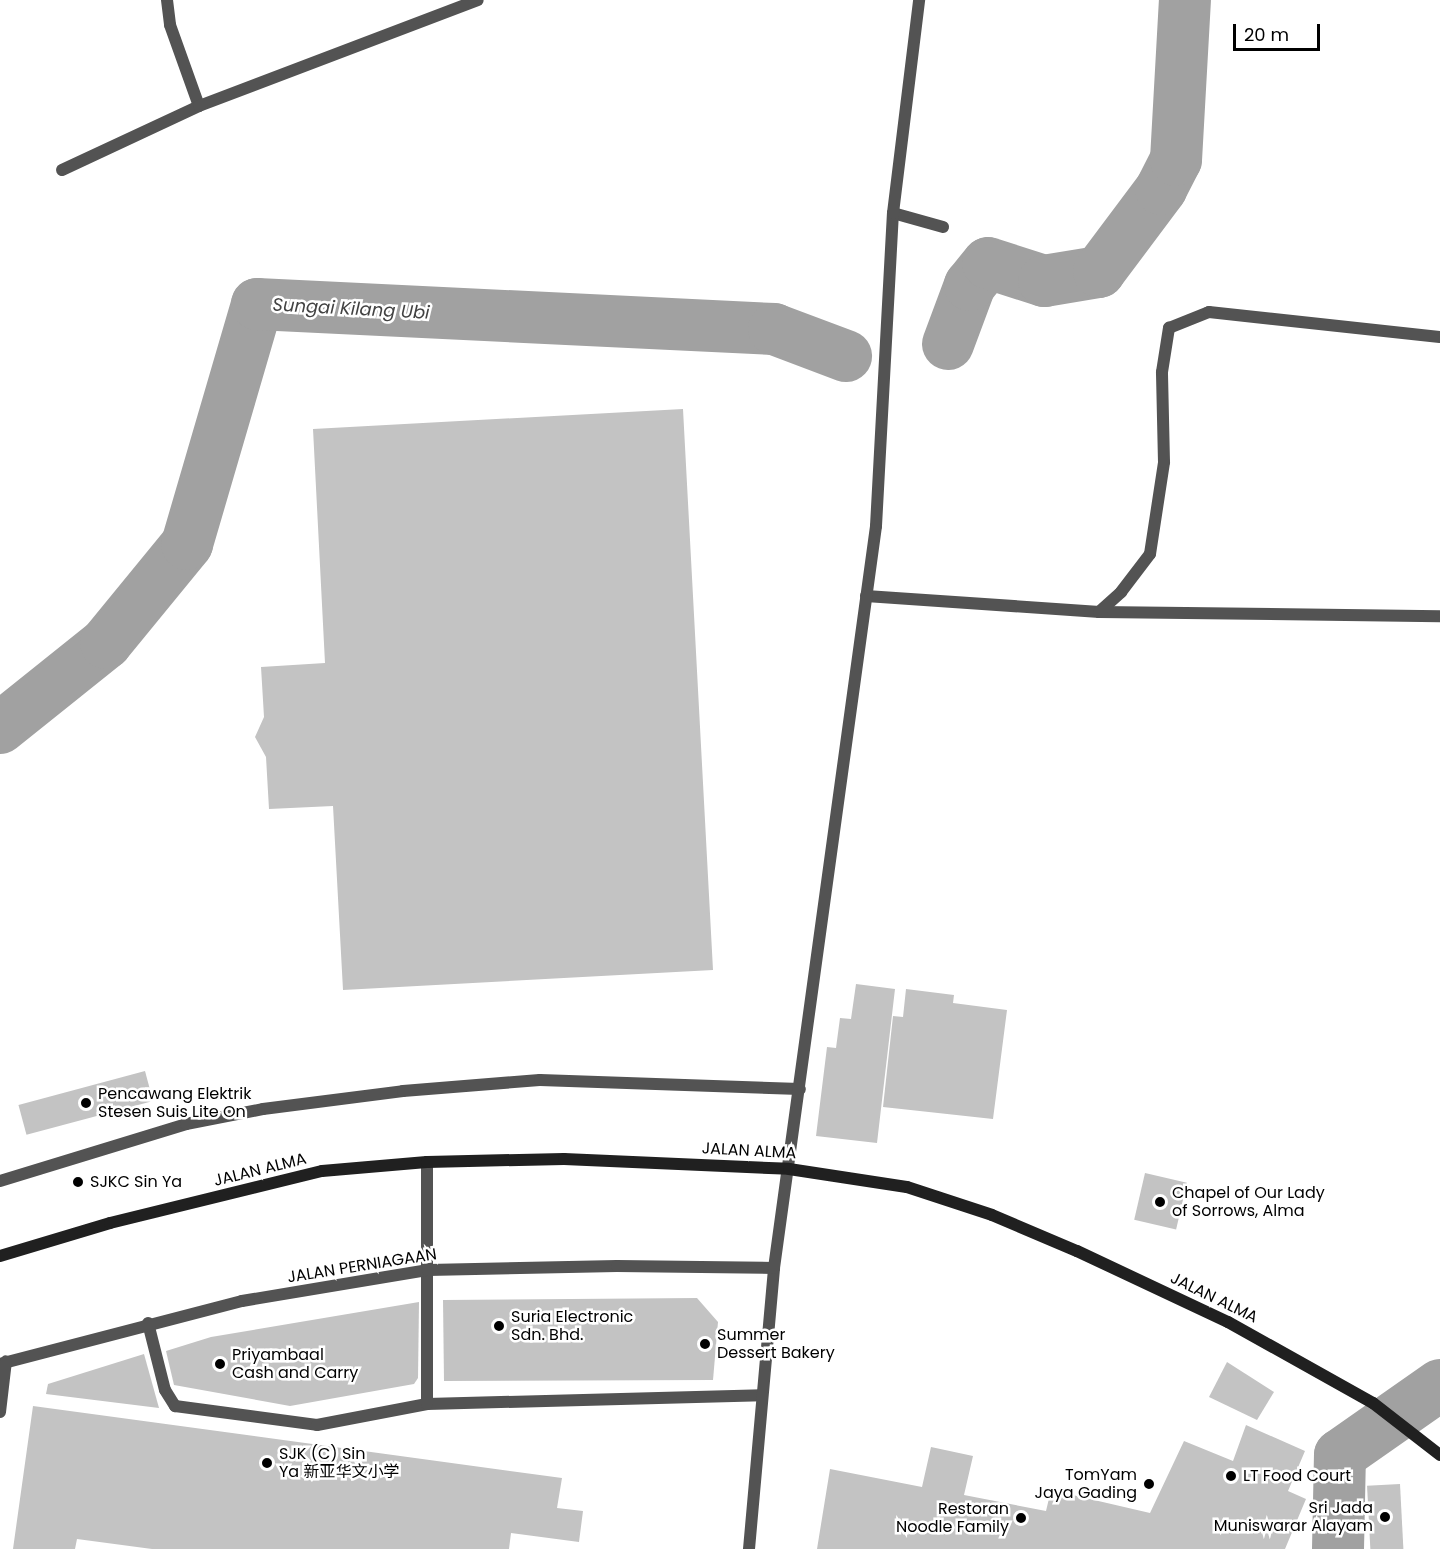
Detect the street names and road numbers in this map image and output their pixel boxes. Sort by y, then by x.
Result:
street label: JALAN ALMA [701,1139,797,1163]
street label: JALAN ALMA [212,1149,308,1191]
street label: JALAN PERNIAGAAN [286,1245,438,1287]
street label: JALAN ALMA [1167,1269,1261,1327]

